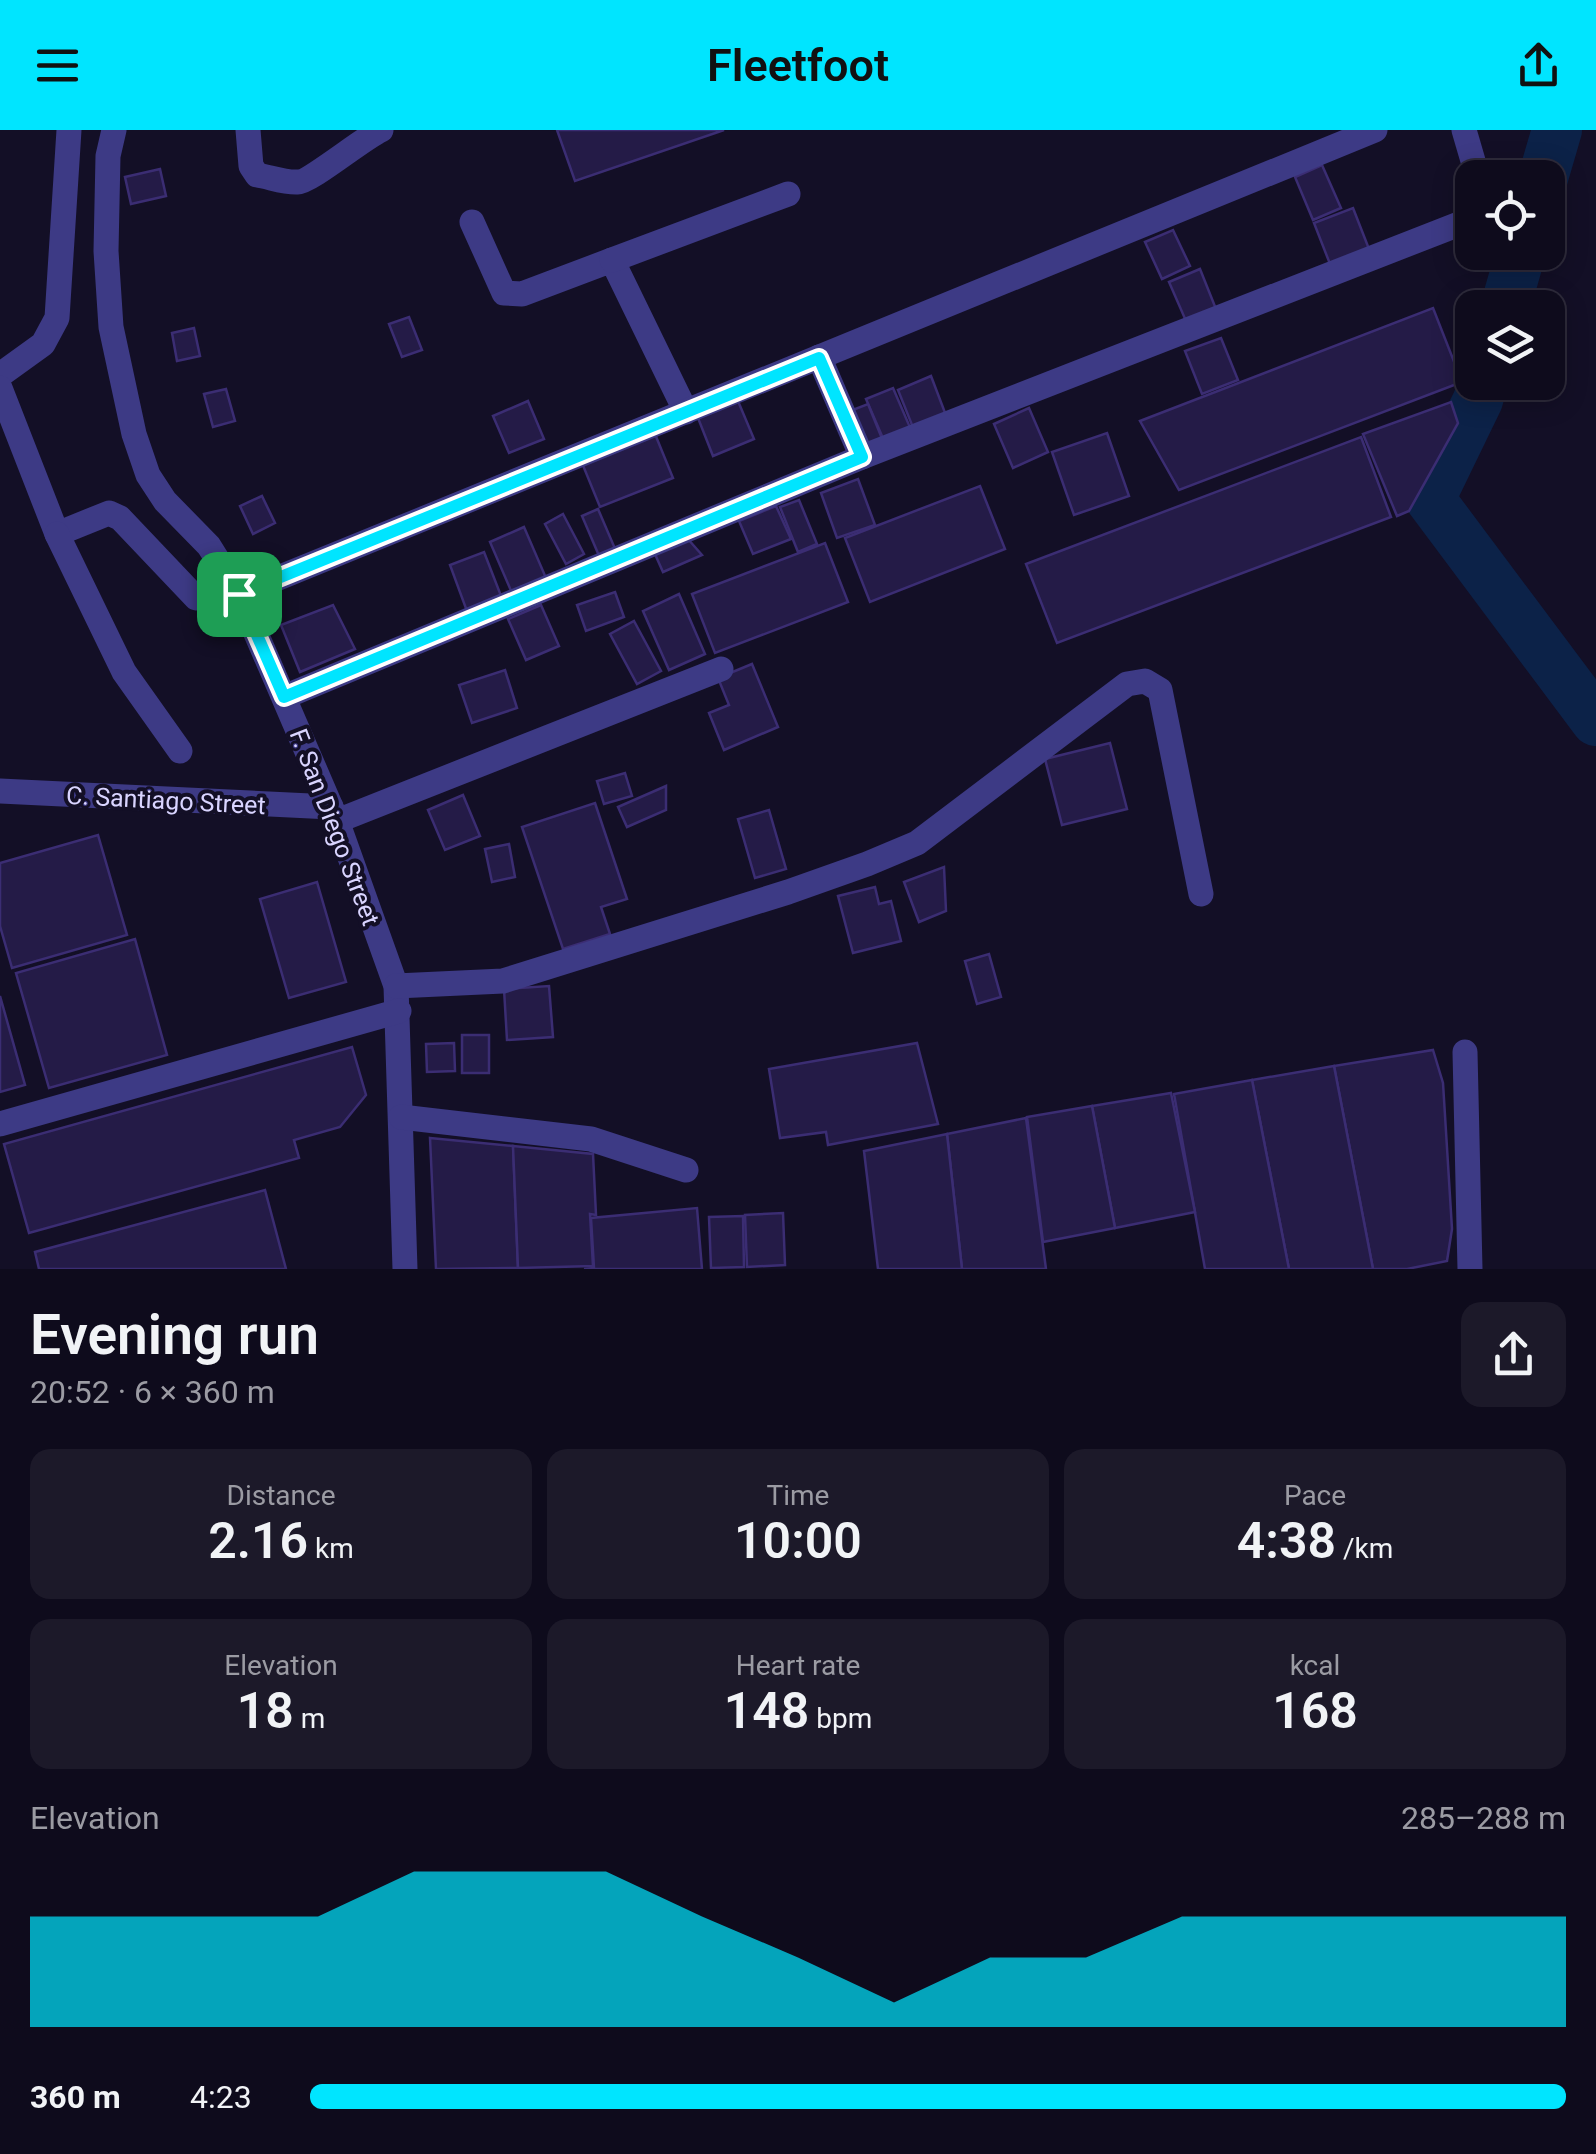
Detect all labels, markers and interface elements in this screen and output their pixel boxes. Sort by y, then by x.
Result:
icon: menu [30,38,85,93]
icon: share [1511,38,1566,93]
text: Fleetfoot [707,39,889,92]
map controls [1455,160,1565,400]
button: locate [1455,160,1565,270]
button: layers [1455,290,1565,400]
pin [197,552,282,637]
icon: arrive [212,567,267,622]
street label: F. San Diego Street [284,725,385,930]
street label: C. Santiago Street [66,781,266,820]
button: share [1461,1302,1566,1407]
text: Evening run [30,1303,319,1367]
text: 20:52 · 6 × 360 m [30,1373,275,1411]
text: Distance [227,1479,336,1512]
text: Time [767,1479,829,1512]
text: Pace [1284,1479,1346,1512]
text: 2.16 [208,1512,308,1570]
text: 10:00 [734,1512,862,1570]
text: 4:38 [1237,1512,1336,1570]
text: km [308,1532,354,1565]
text: /km [1336,1532,1393,1565]
text: Elevation [224,1649,338,1682]
text: Heart rate [736,1649,860,1682]
text: kcal [1290,1649,1340,1682]
text: 18 [237,1682,294,1740]
text: 148 [724,1682,809,1740]
text: 168 [1272,1682,1358,1740]
text: m [294,1702,325,1735]
text: bpm [809,1702,872,1735]
text: Elevation [30,1799,160,1837]
text: 285–288 m [1401,1799,1566,1837]
text: 360 m [30,2078,121,2116]
text: 4:23 [190,2078,252,2116]

